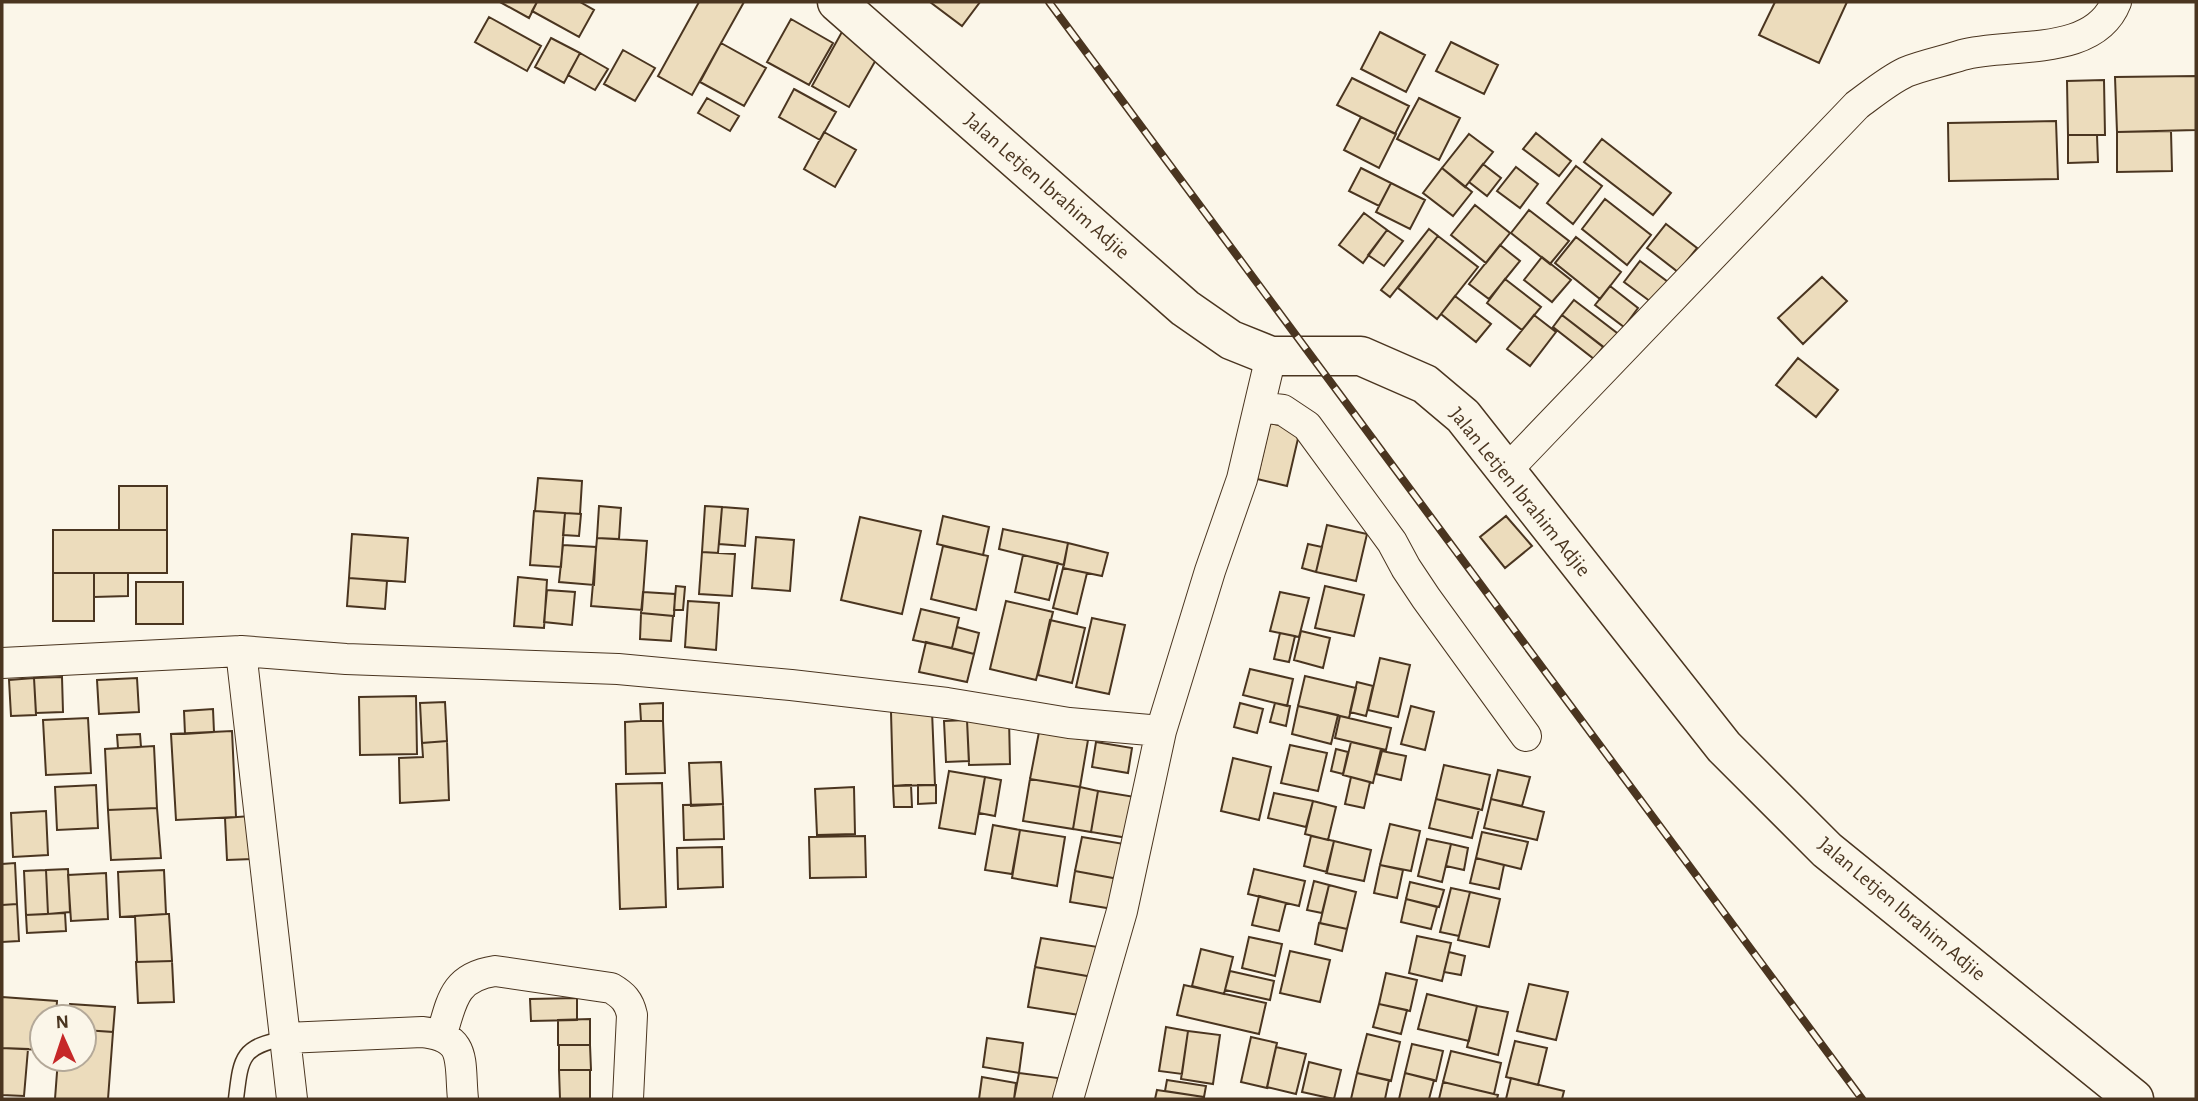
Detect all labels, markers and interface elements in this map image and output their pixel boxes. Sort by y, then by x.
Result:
street label: Jalan Letjen Ibrahim Adjie [961,109,1133,263]
street label: Jalan Letjen Ibrahim Adjie [1446,403,1594,581]
street label: Jalan Letjen Ibrahim Adjie [1814,833,1990,985]
north arrow [28,1003,98,1073]
text: N [55,1013,69,1032]

